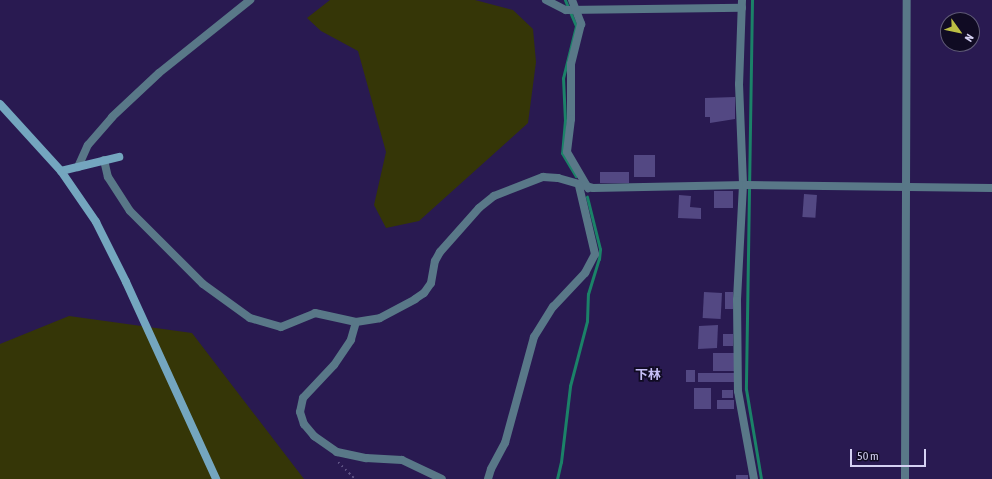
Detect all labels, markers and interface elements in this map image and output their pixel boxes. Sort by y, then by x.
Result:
north arrow [940,12,980,52]
text: N [962,32,976,44]
district label: 下林 [635,367,661,383]
scale bar [852,441,928,467]
text: 50 m [857,449,879,463]

